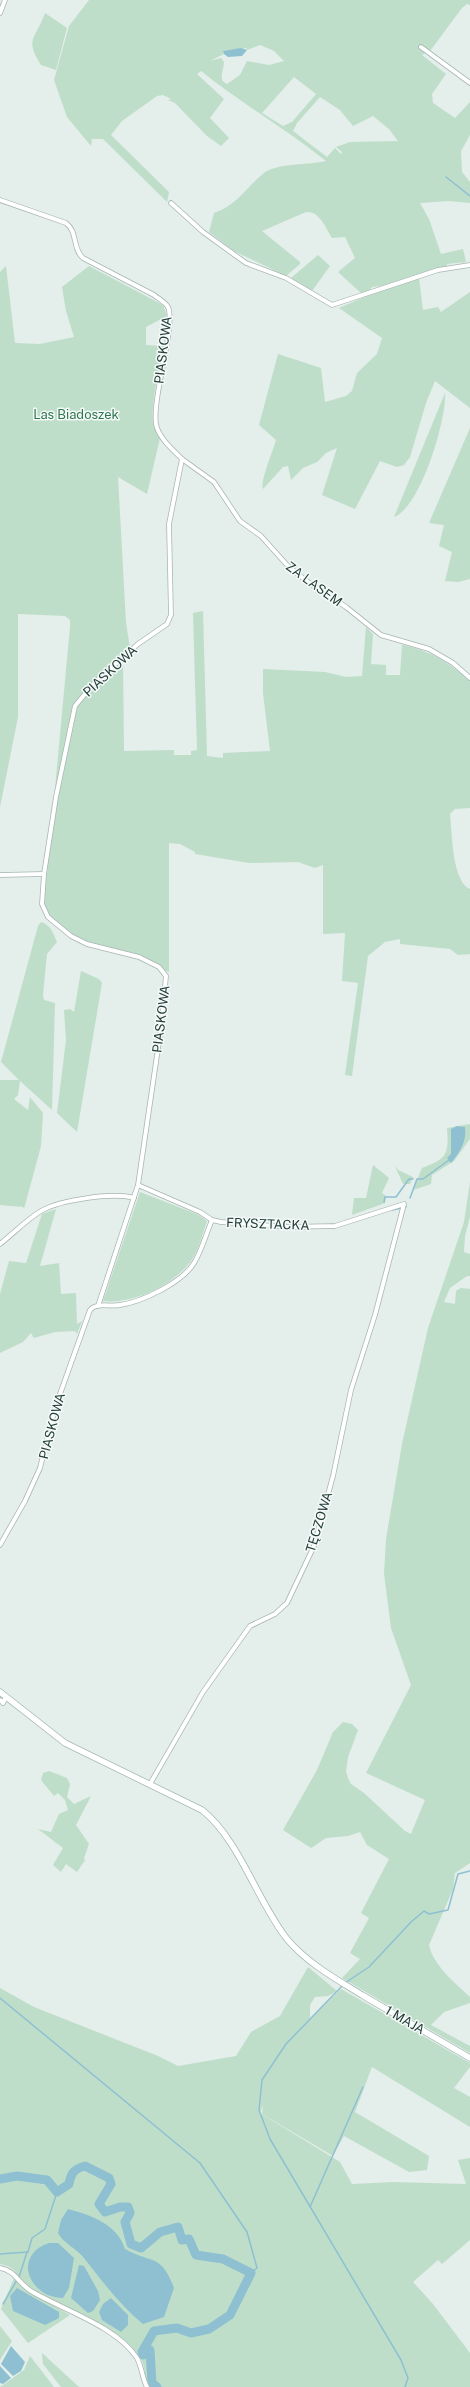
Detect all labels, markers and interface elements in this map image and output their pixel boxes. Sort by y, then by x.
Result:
street label: PIASKOWA [151,315,175,385]
park label: Las Biadoszek [33,407,119,422]
street label: ZA LASEM [283,559,345,609]
street label: PIASKOWA [80,642,140,700]
street label: PIASKOWA [149,984,173,1054]
street label: FRYSZTACKA [226,1215,310,1233]
street label: PIASKOWA [36,1391,68,1461]
street label: TĘCZOWA [303,1490,335,1554]
street label: 1 MAJA [383,2003,427,2037]

